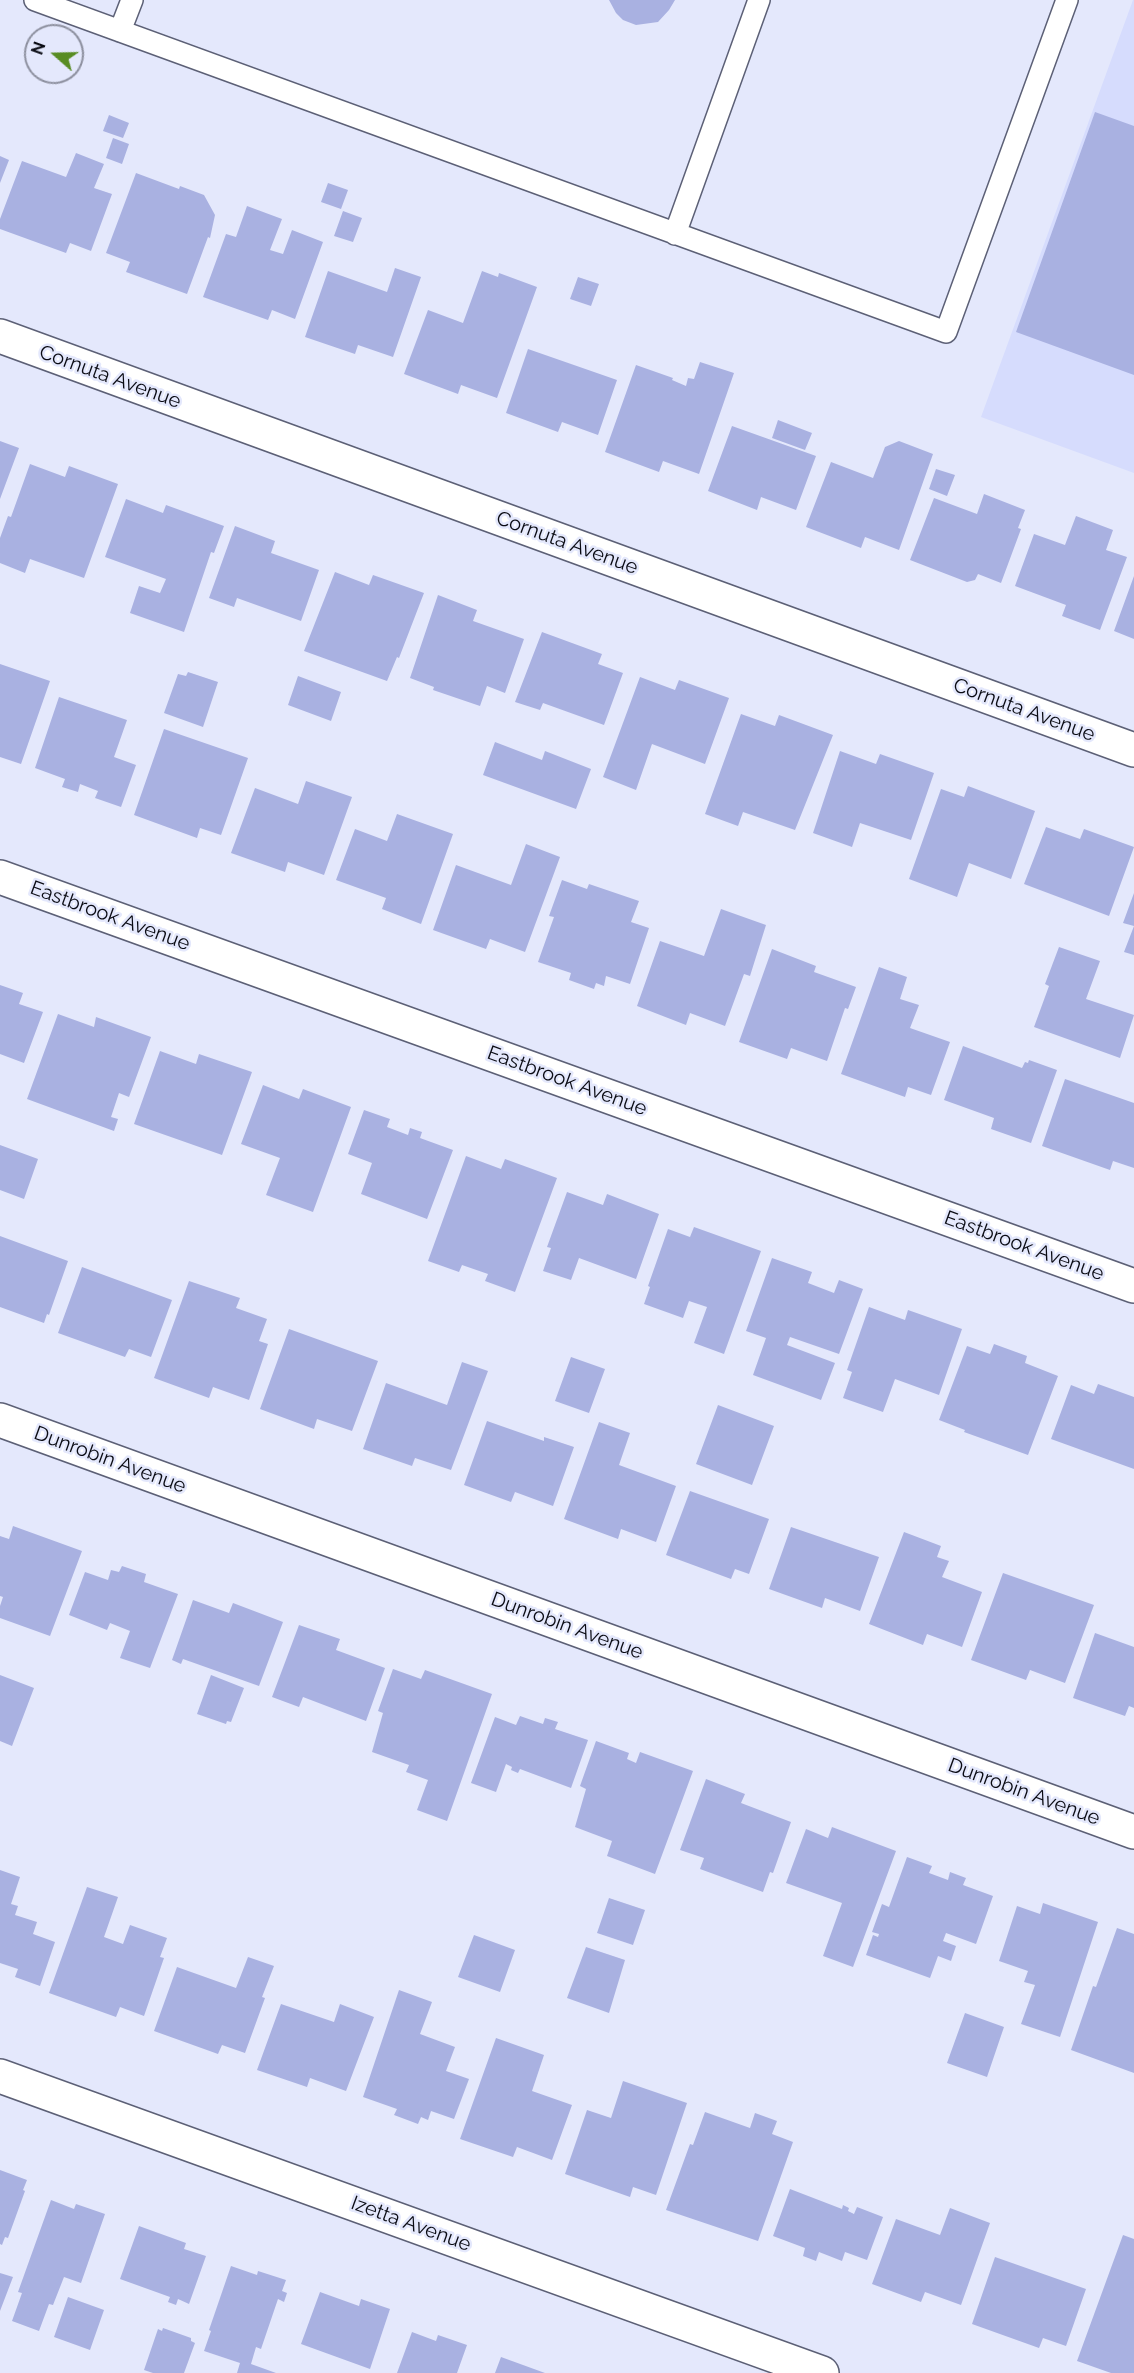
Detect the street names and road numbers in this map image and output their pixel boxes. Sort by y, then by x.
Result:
street label: Cornuta Avenue [36,340,184,414]
street label: Cornuta Avenue [493,506,641,580]
street label: Cornuta Avenue [950,673,1098,747]
street label: Eastbrook Avenue [27,876,193,956]
street label: Eastbrook Avenue [484,1041,650,1121]
street label: Eastbrook Avenue [941,1206,1107,1286]
street label: Dunrobin Avenue [31,1421,189,1499]
street label: Dunrobin Avenue [488,1587,646,1665]
street label: Dunrobin Avenue [945,1753,1103,1831]
street label: Izetta Avenue [348,2191,474,2257]

